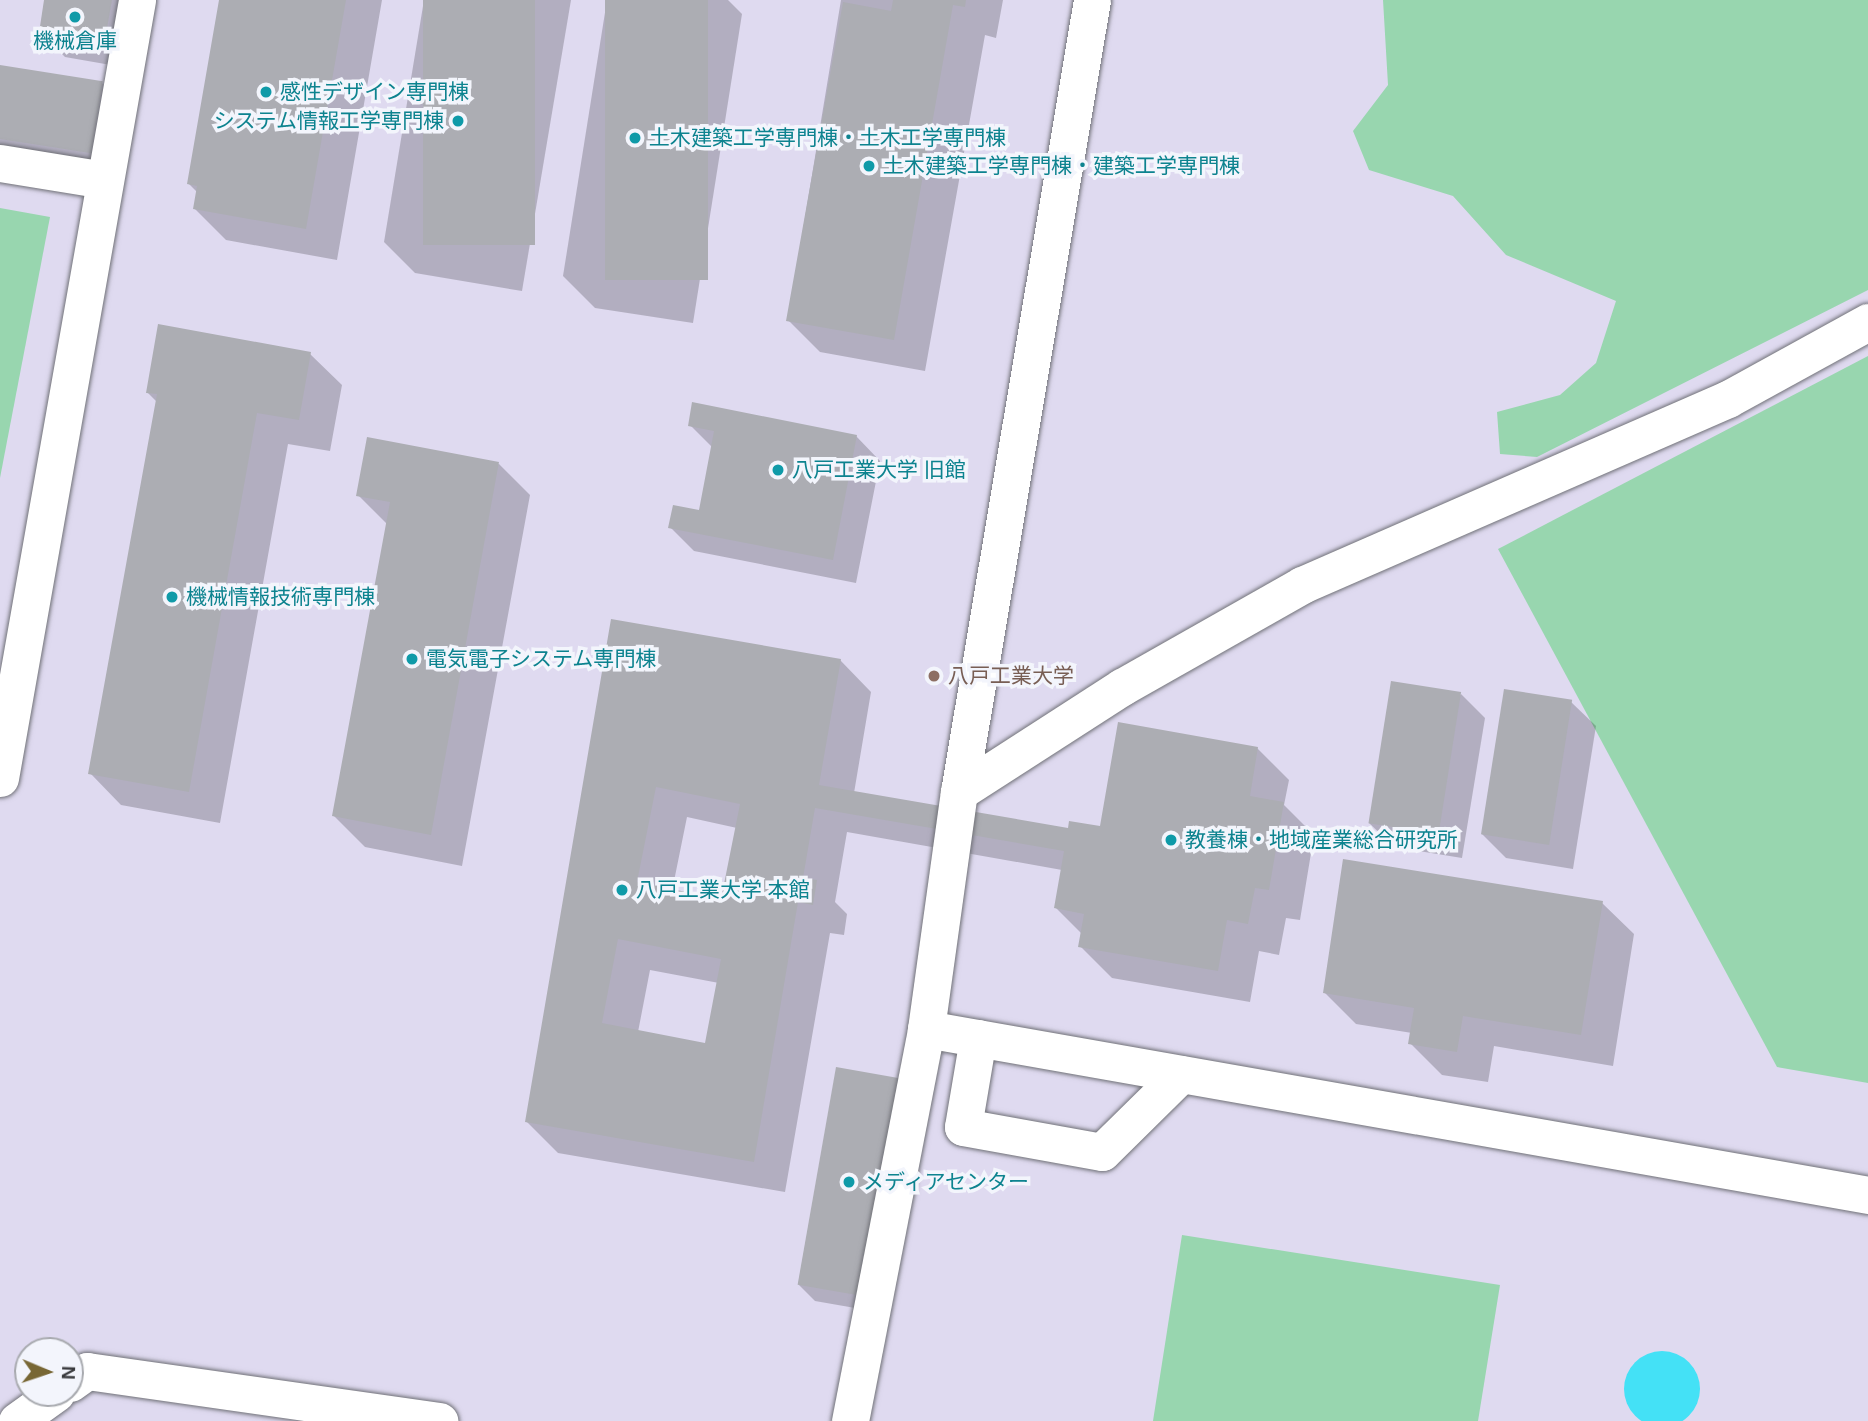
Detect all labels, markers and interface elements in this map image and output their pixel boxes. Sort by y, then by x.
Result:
marker: 機械倉庫 [67,9,83,25]
place label: 機械倉庫 [33,28,117,54]
place label: 感性デザイン専門棟 [280,79,469,105]
marker: 感性デザイン専門棟 [258,84,274,100]
place label: システム情報工学専門棟 [213,108,444,134]
marker: システム情報工学専門棟 [450,113,466,129]
place label: 土木建築工学専門棟・土木工学専門棟 [649,125,1006,151]
marker: 土木建築工学専門棟・土木工学専門棟 [627,130,643,146]
place label: 土木建築工学専門棟・建築工学専門棟 [883,153,1240,179]
marker: 土木建築工学専門棟・建築工学専門棟 [861,158,877,174]
place label: 八戸工業大学 旧館 [792,457,966,483]
marker: 八戸工業大学 旧館 [770,462,786,478]
place label: 機械情報技術専門棟 [186,584,375,610]
marker: 機械情報技術専門棟 [164,589,180,605]
place label: 電気電子システム専門棟 [426,646,657,672]
marker: 電気電子システム専門棟 [404,651,420,667]
place label: 八戸工業大学 [948,663,1074,689]
marker: 八戸工業大学 [926,668,942,684]
place label: 教養棟・地域産業総合研究所 [1185,827,1458,853]
marker: 教養棟・地域産業総合研究所 [1163,832,1179,848]
place label: 八戸工業大学 本館 [636,877,810,903]
marker: 八戸工業大学 本館 [614,882,630,898]
place label: メディアセンター [863,1169,1031,1195]
marker: メディアセンター [841,1174,857,1190]
north arrow [14,1337,84,1407]
text: N [58,1365,79,1380]

